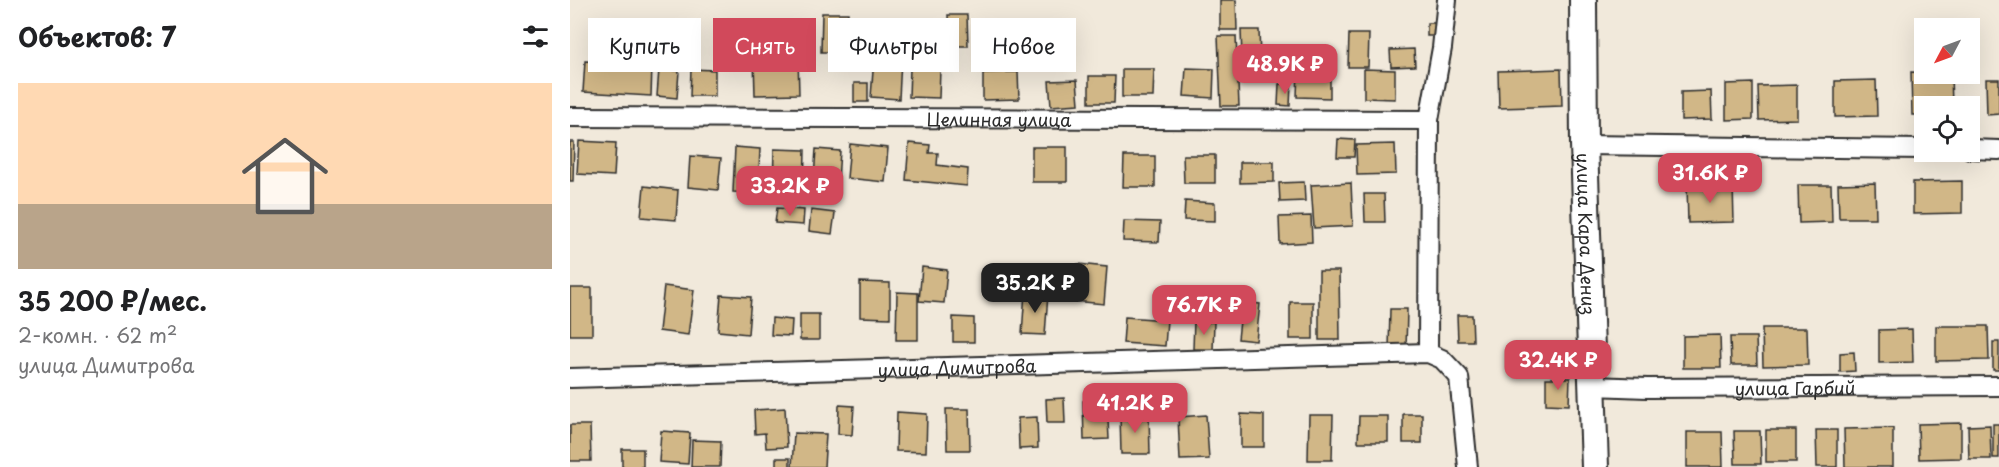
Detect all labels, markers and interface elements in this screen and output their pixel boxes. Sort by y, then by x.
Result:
text: Объектов: 7 [18,17,176,56]
chip: Купить [588,18,701,72]
chip: Снять [713,18,816,72]
chip: Фильтры [828,18,959,72]
chip: Новое [971,18,1076,72]
north arrow [1914,18,1980,84]
map controls [1914,18,1980,162]
icon: filters [519,20,552,53]
pin: 48.9K ₽ [1230,44,1340,95]
text: 48.9K ₽ [1246,48,1324,78]
button: locate [1914,96,1980,162]
street label: Целинная улица [926,105,1072,132]
icon: home [231,122,339,230]
street label: улица Кара Дениз [1571,152,1603,316]
pin: 31.6K ₽ [1655,153,1765,204]
text: 31.6K ₽ [1672,157,1748,187]
pin: 33.2K ₽ [735,166,845,217]
text: 33.2K ₽ [750,170,830,200]
pin: 35.2K ₽ [980,263,1090,314]
text: 35.2K ₽ [995,267,1075,297]
text: 35 200 ₽/мес. [18,281,207,320]
pin: 76.7K ₽ [1149,285,1259,336]
text: 76.7K ₽ [1166,289,1242,319]
text: 2-комн. · 62 m² [18,320,177,350]
pin: 32.4K ₽ [1503,340,1613,391]
text: 32.4K ₽ [1518,344,1598,374]
text: улица Димитрова [18,350,194,380]
street label: улица Димитрова [877,351,1037,383]
street label: улица Гарбий [1735,373,1855,401]
pin: 41.2K ₽ [1080,383,1190,434]
text: 41.2K ₽ [1096,387,1174,417]

